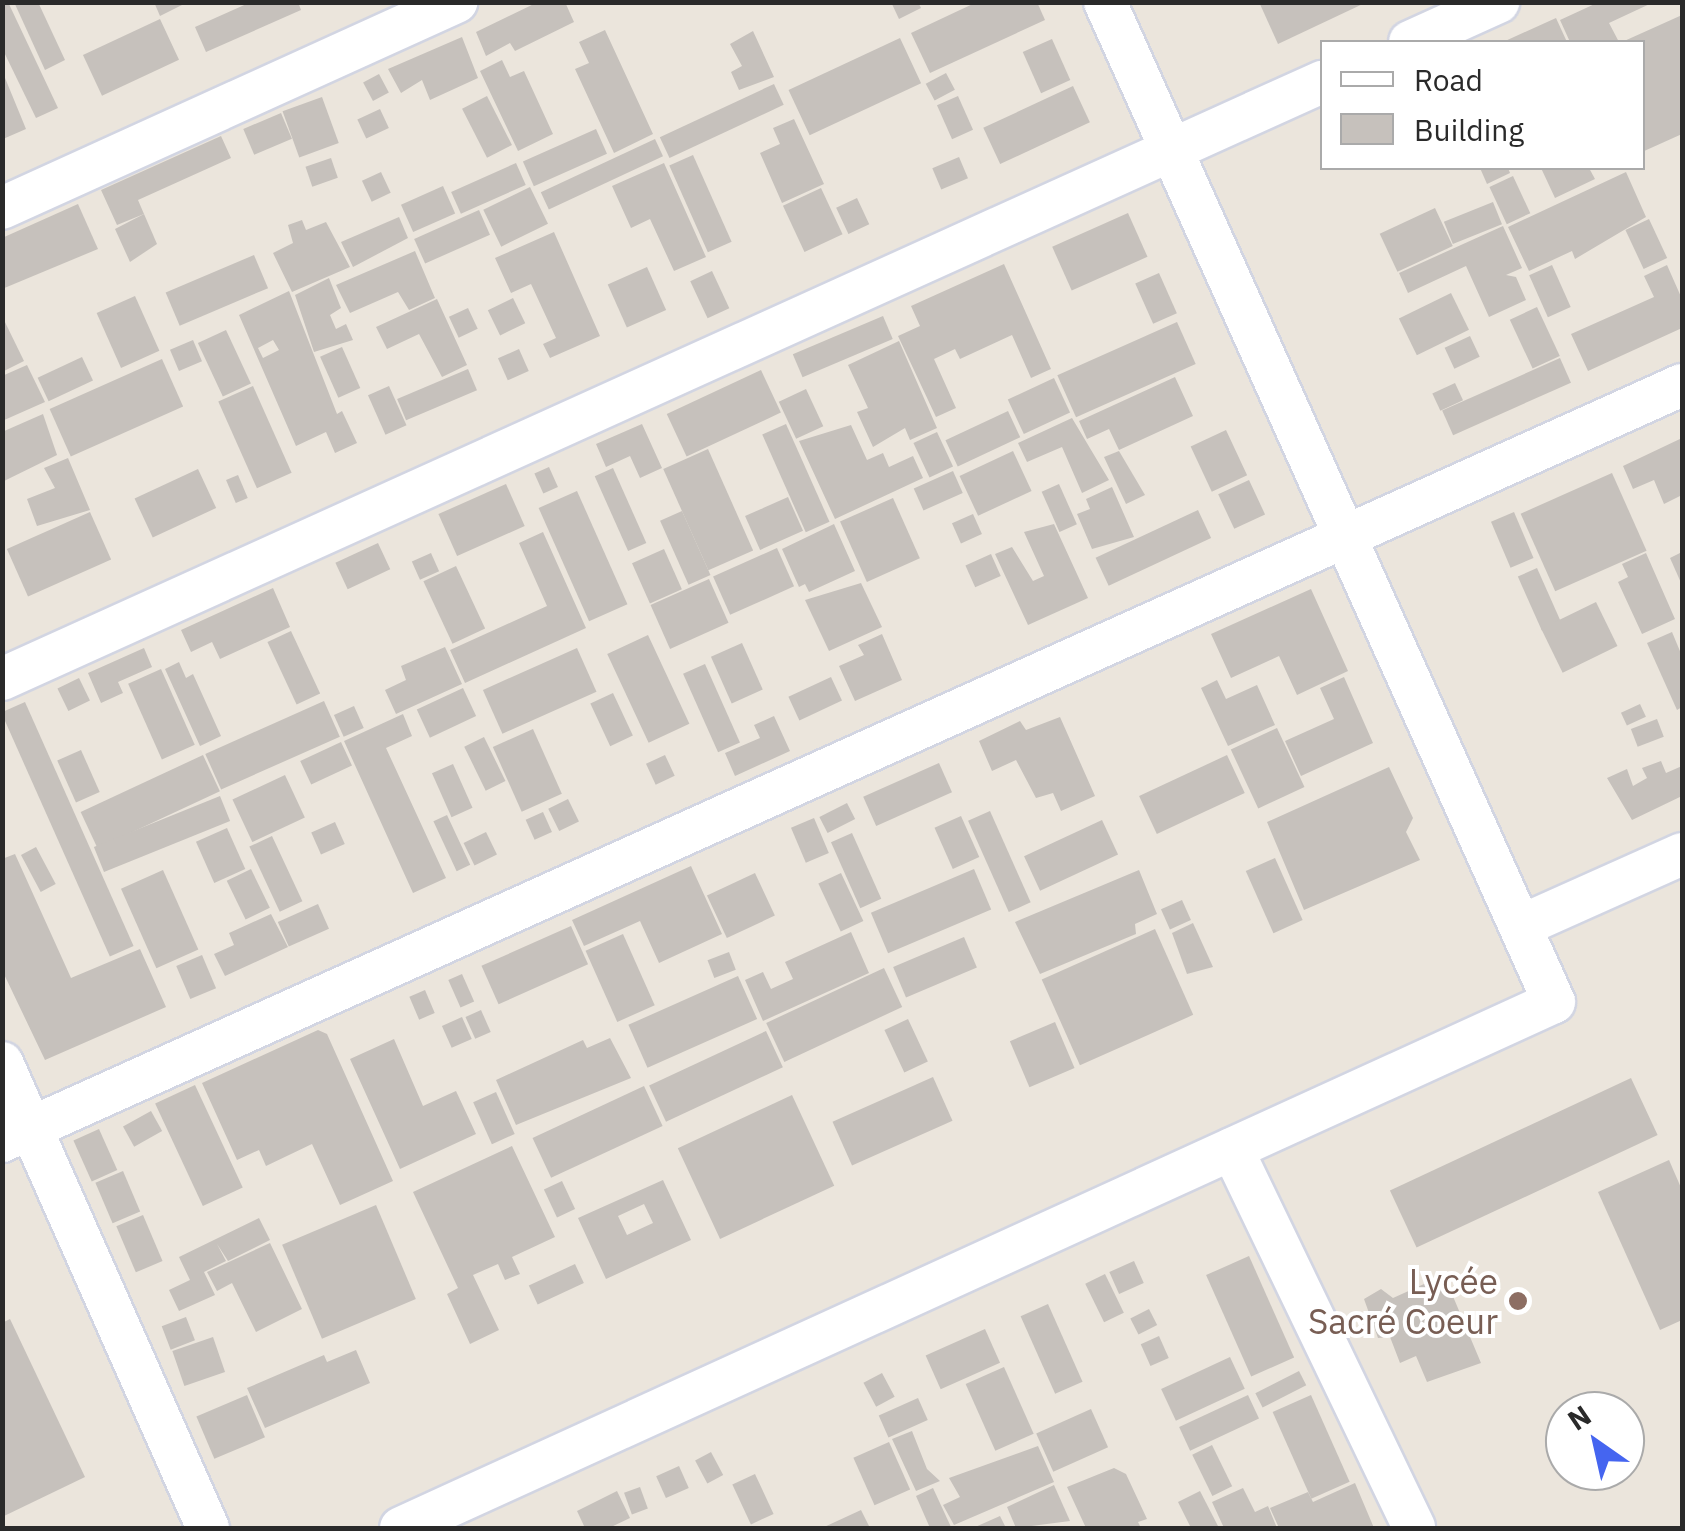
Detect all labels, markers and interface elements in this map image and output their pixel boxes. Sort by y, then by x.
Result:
legend [1320,40,1645,170]
text: Road [1414,60,1483,99]
text: Building [1414,110,1524,149]
place label: Lycée Sacré Coeur [1308,1260,1498,1342]
marker: Lycée Sacré Coeur [1507,1290,1529,1312]
north arrow [1545,1391,1645,1491]
text: N [1560,1396,1598,1438]

